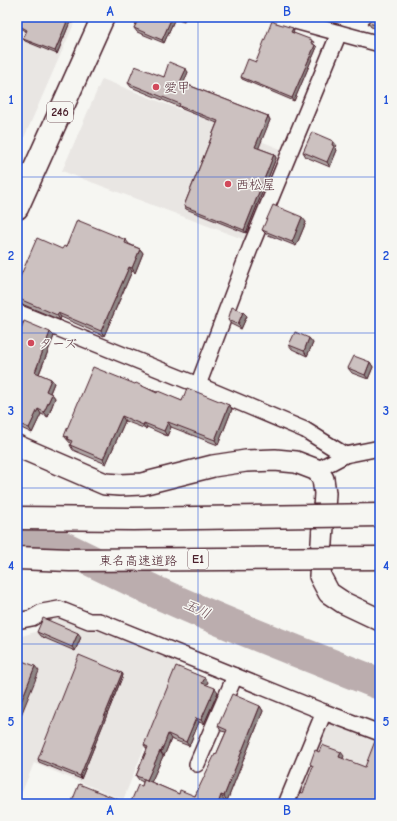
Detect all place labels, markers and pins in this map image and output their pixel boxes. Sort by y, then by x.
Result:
place label: 愛甲 [164,80,190,95]
marker: 愛甲 [151,82,161,92]
place label: 西松屋 [236,177,275,192]
marker: 西松屋 [223,179,233,189]
place label: ターズ [39,336,77,351]
marker: ターズ [26,338,36,348]

